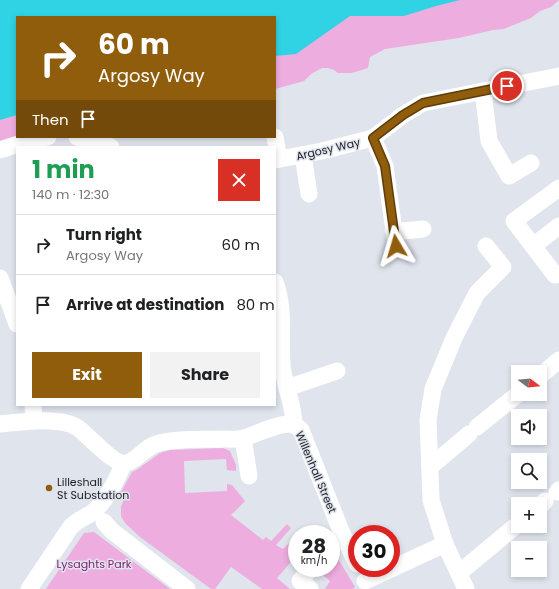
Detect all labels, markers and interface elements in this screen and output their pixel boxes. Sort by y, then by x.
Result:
text: 60 m [98,25,170,64]
icon: right [32,32,84,84]
text: Argosy Way [98,63,205,88]
pin [490,69,524,103]
icon: arrive [496,75,518,97]
icon: arrive [77,108,99,130]
text: Then [32,109,69,130]
street label: Argosy Way [294,134,362,164]
text: 1 min [32,153,95,186]
button: close [218,159,260,201]
text: 140 m · 12:30 [32,185,109,204]
text: Turn right [66,224,142,245]
position arrow [375,225,417,267]
icon: right [32,234,54,256]
text: 60 m [222,234,260,255]
text: Argosy Way [66,246,143,265]
icon: arrive [32,294,54,316]
text: Arrive at destination [66,294,224,315]
text: 80 m [236,294,275,315]
button: Exit [32,352,142,398]
button: Share [150,352,260,398]
north arrow [511,365,547,401]
map controls [511,365,547,577]
button: sound [511,409,547,445]
street label: Willenhall Street [291,428,341,516]
button: search [511,453,547,489]
place label: Lilleshall St Substation [57,474,129,503]
marker: Lilleshall St Substation [44,483,54,493]
button: + [511,497,547,533]
speed limit sign: 30 [348,525,400,577]
text: 28 [302,532,326,560]
button: − [511,541,547,577]
text: km/h [301,553,327,568]
park label: Lysaghts Park [57,556,132,572]

